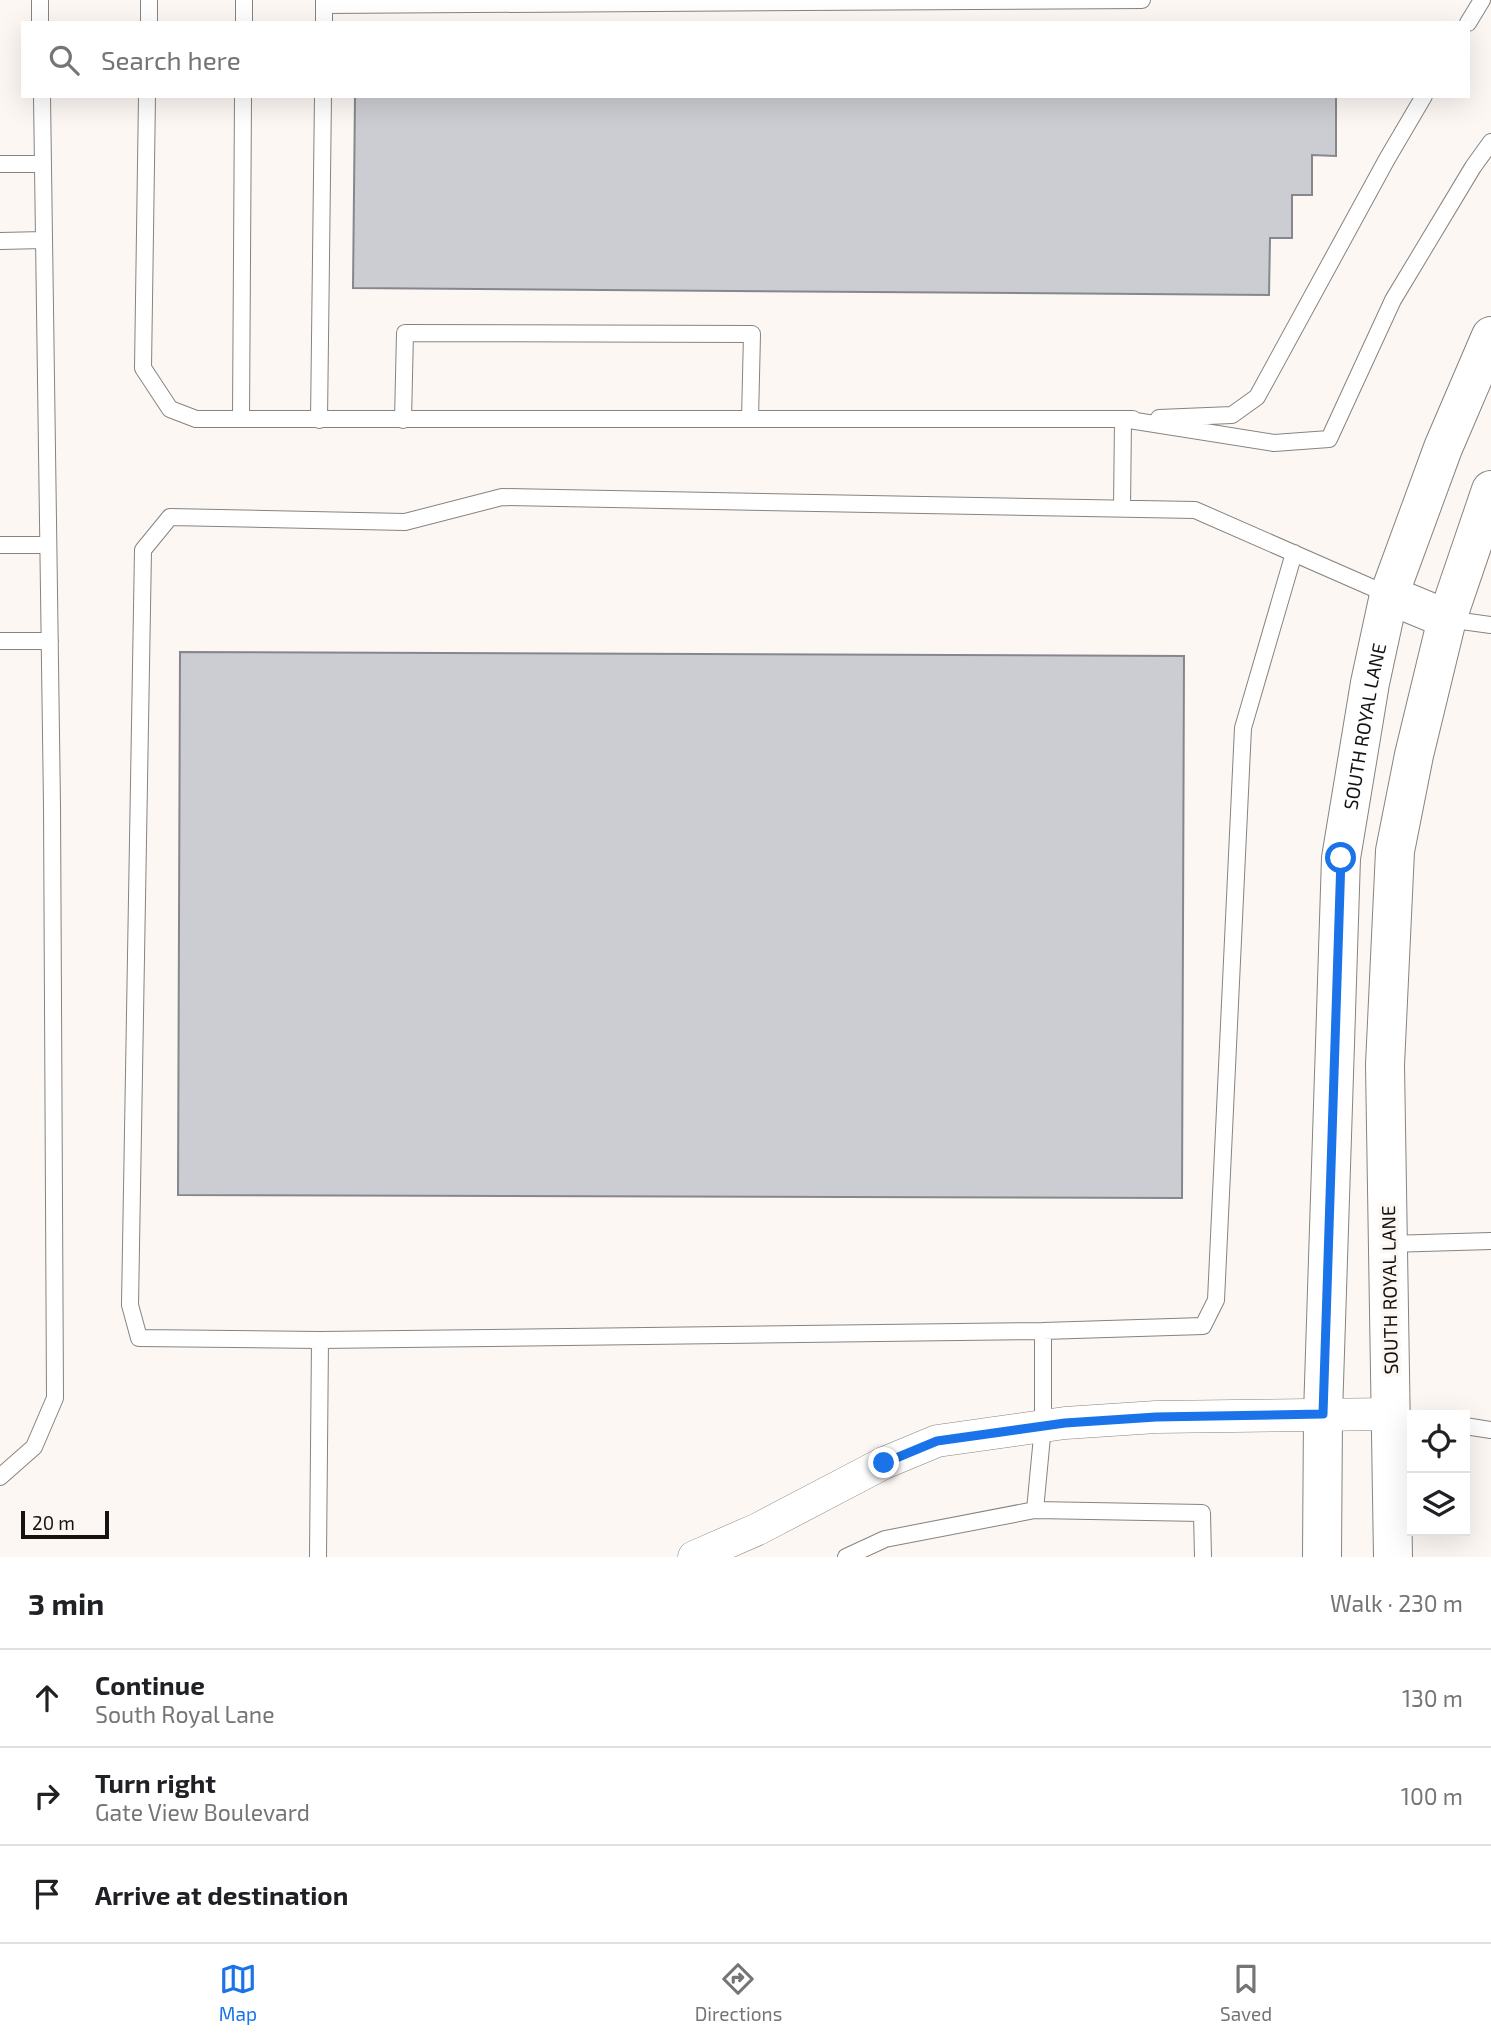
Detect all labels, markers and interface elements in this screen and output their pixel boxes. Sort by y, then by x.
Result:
search box [21,21,1470,98]
icon: search [45,41,83,79]
text: Search here [101,44,241,75]
street label: SOUTH ROYAL LANE [1338,641,1390,811]
route start [1325,842,1356,873]
street label: SOUTH ROYAL LANE [1376,1205,1402,1375]
map controls [1407,1410,1470,1536]
button: locate [1407,1410,1470,1473]
route end [868,1447,899,1478]
button: layers [1407,1473,1470,1536]
scale bar [21,1508,108,1540]
text: 20 m [32,1511,75,1534]
text: 3 min [28,1585,104,1621]
text: Walk · 230 m [1330,1589,1463,1617]
text: Continue [95,1669,205,1700]
icon: ahead [28,1679,66,1717]
text: 130 m [1402,1684,1463,1712]
text: South Royal Lane [95,1700,275,1728]
text: Turn right [95,1767,216,1798]
icon: right [28,1777,66,1815]
text: 100 m [1401,1782,1463,1810]
text: Gate View Boulevard [95,1798,310,1826]
icon: arrive [28,1875,66,1913]
text: Arrive at destination [95,1879,348,1910]
tab: Map [219,1960,257,2025]
tab: Directions [695,1960,782,2025]
tab: Saved [1220,1960,1272,2025]

